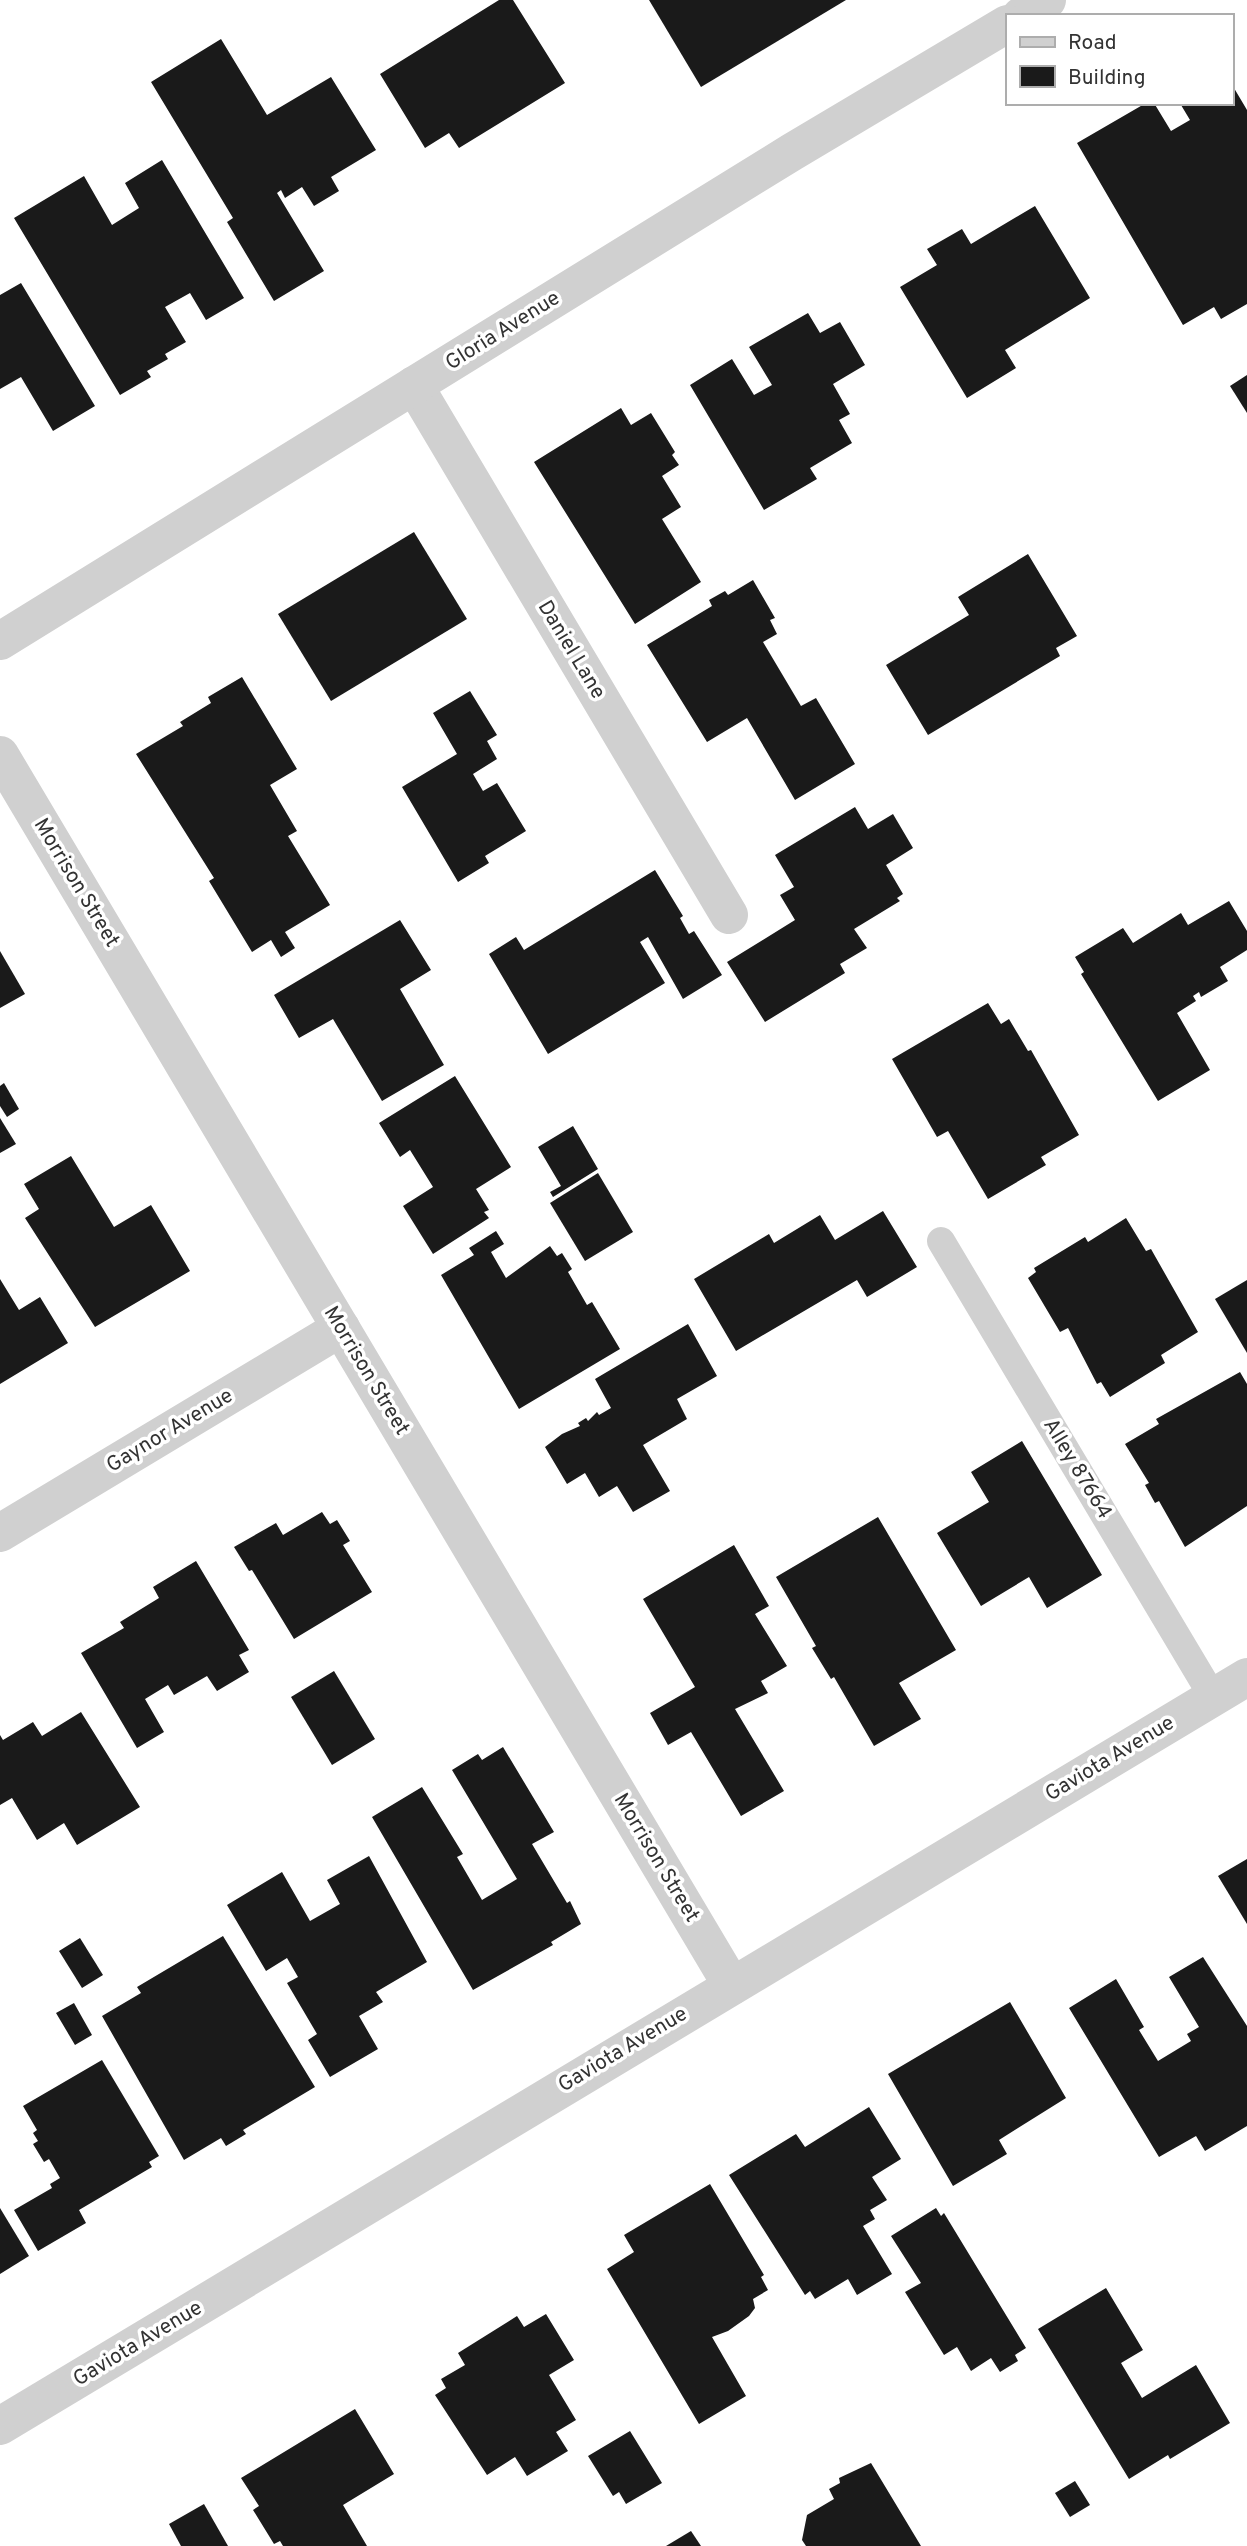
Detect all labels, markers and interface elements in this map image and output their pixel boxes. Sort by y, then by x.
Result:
legend [1006,14,1233,105]
text: Road [1068,30,1117,57]
text: Building [1068,65,1146,92]
street label: Gloria Avenue [441,285,565,377]
street label: Daniel Lane [531,596,611,704]
street label: Morrison Street [27,814,125,952]
street label: Morrison Street [317,1302,415,1440]
street label: Gaynor Avenue [102,1383,238,1479]
street label: Alley 87664 [1036,1414,1118,1524]
street label: Gaviota Avenue [1040,1710,1180,1808]
street label: Morrison Street [607,1789,705,1927]
street label: Gaviota Avenue [553,2001,693,2099]
street label: Gaviota Avenue [68,2295,208,2393]

